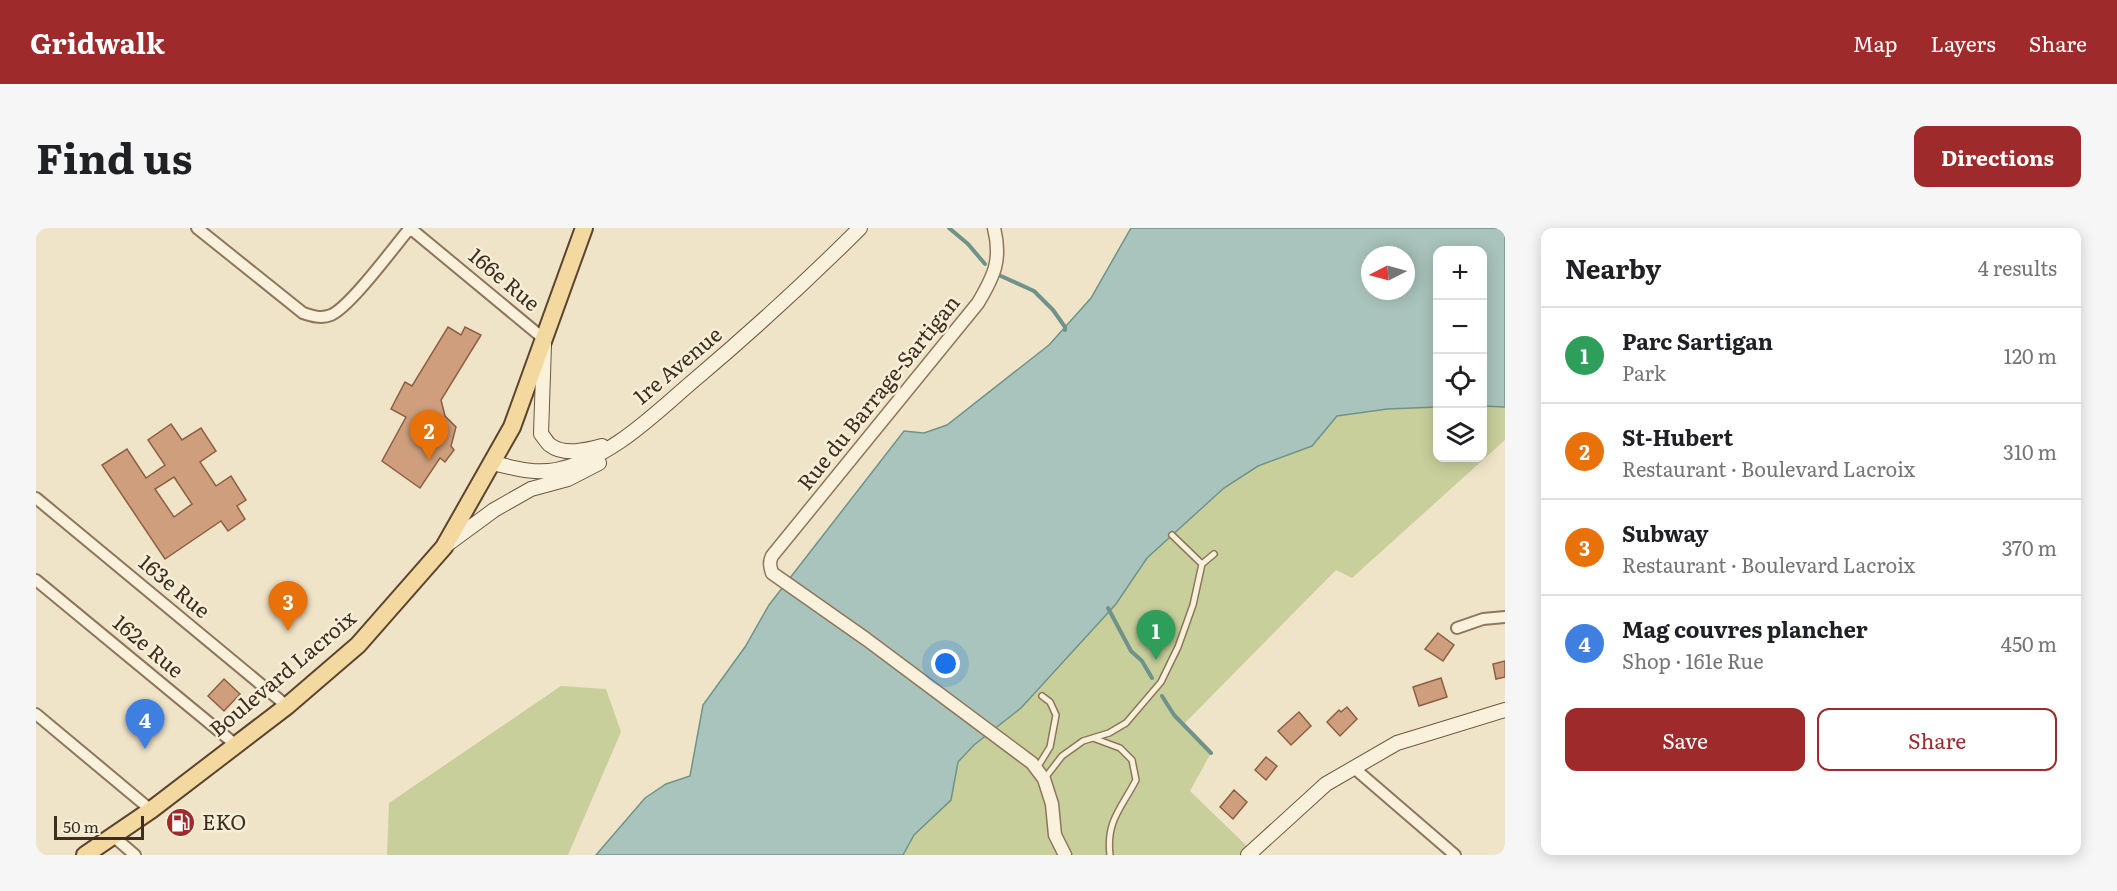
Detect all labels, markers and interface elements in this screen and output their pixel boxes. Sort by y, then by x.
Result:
text: Gridwalk [30,21,165,63]
text: Map [1853,27,1898,58]
text: Layers [1931,27,1996,58]
text: Share [2029,27,2087,58]
text: Find us [36,125,193,187]
button: Directions [1914,126,2081,187]
street label: 166e Rue [463,239,548,317]
north arrow [1361,246,1415,300]
map controls [1433,246,1487,462]
button: + [1433,246,1487,300]
text: Nearby [1565,248,1661,287]
text: 4 results [1978,252,2057,282]
street label: Rue du Barrage-Sartigan [788,287,966,496]
button: − [1433,300,1487,354]
street label: 1re Avenue [625,318,727,410]
text: Parc Sartigan [1622,324,1773,357]
text: 1 [1580,340,1589,370]
text: 120 m [2004,340,2057,370]
button: locate [1433,354,1487,408]
text: Park [1622,357,1666,387]
button: layers [1433,408,1487,462]
pin: 2 [410,410,448,460]
text: St-Hubert [1622,420,1733,453]
text: 2 [1579,436,1590,466]
text: 310 m [2003,436,2057,466]
text: Restaurant · Boulevard Lacroix [1622,453,1915,483]
text: Subway [1622,516,1708,549]
text: 3 [1579,532,1590,562]
text: 370 m [2002,532,2057,562]
street label: 163e Rue [133,546,218,624]
text: Restaurant · Boulevard Lacroix [1622,549,1915,579]
pin: 3 [268,582,308,631]
street label: Boulevard Lacroix [201,601,361,743]
street label: 162e Rue [107,606,192,684]
pin: 1 [1136,610,1176,660]
text: Mag couvres plancher [1622,612,1868,645]
text: 4 [1578,628,1591,658]
text: 450 m [2001,628,2057,658]
text: Shop · 161e Rue [1622,645,1764,675]
your location [931,649,960,678]
pin: 4 [126,700,164,749]
button: Save [1565,708,1805,771]
button: Share [1817,708,2057,771]
place label: EKO [202,805,246,836]
fuel station icon: EKO [165,807,197,839]
scale bar [54,813,144,840]
text: 50 m [63,814,99,838]

